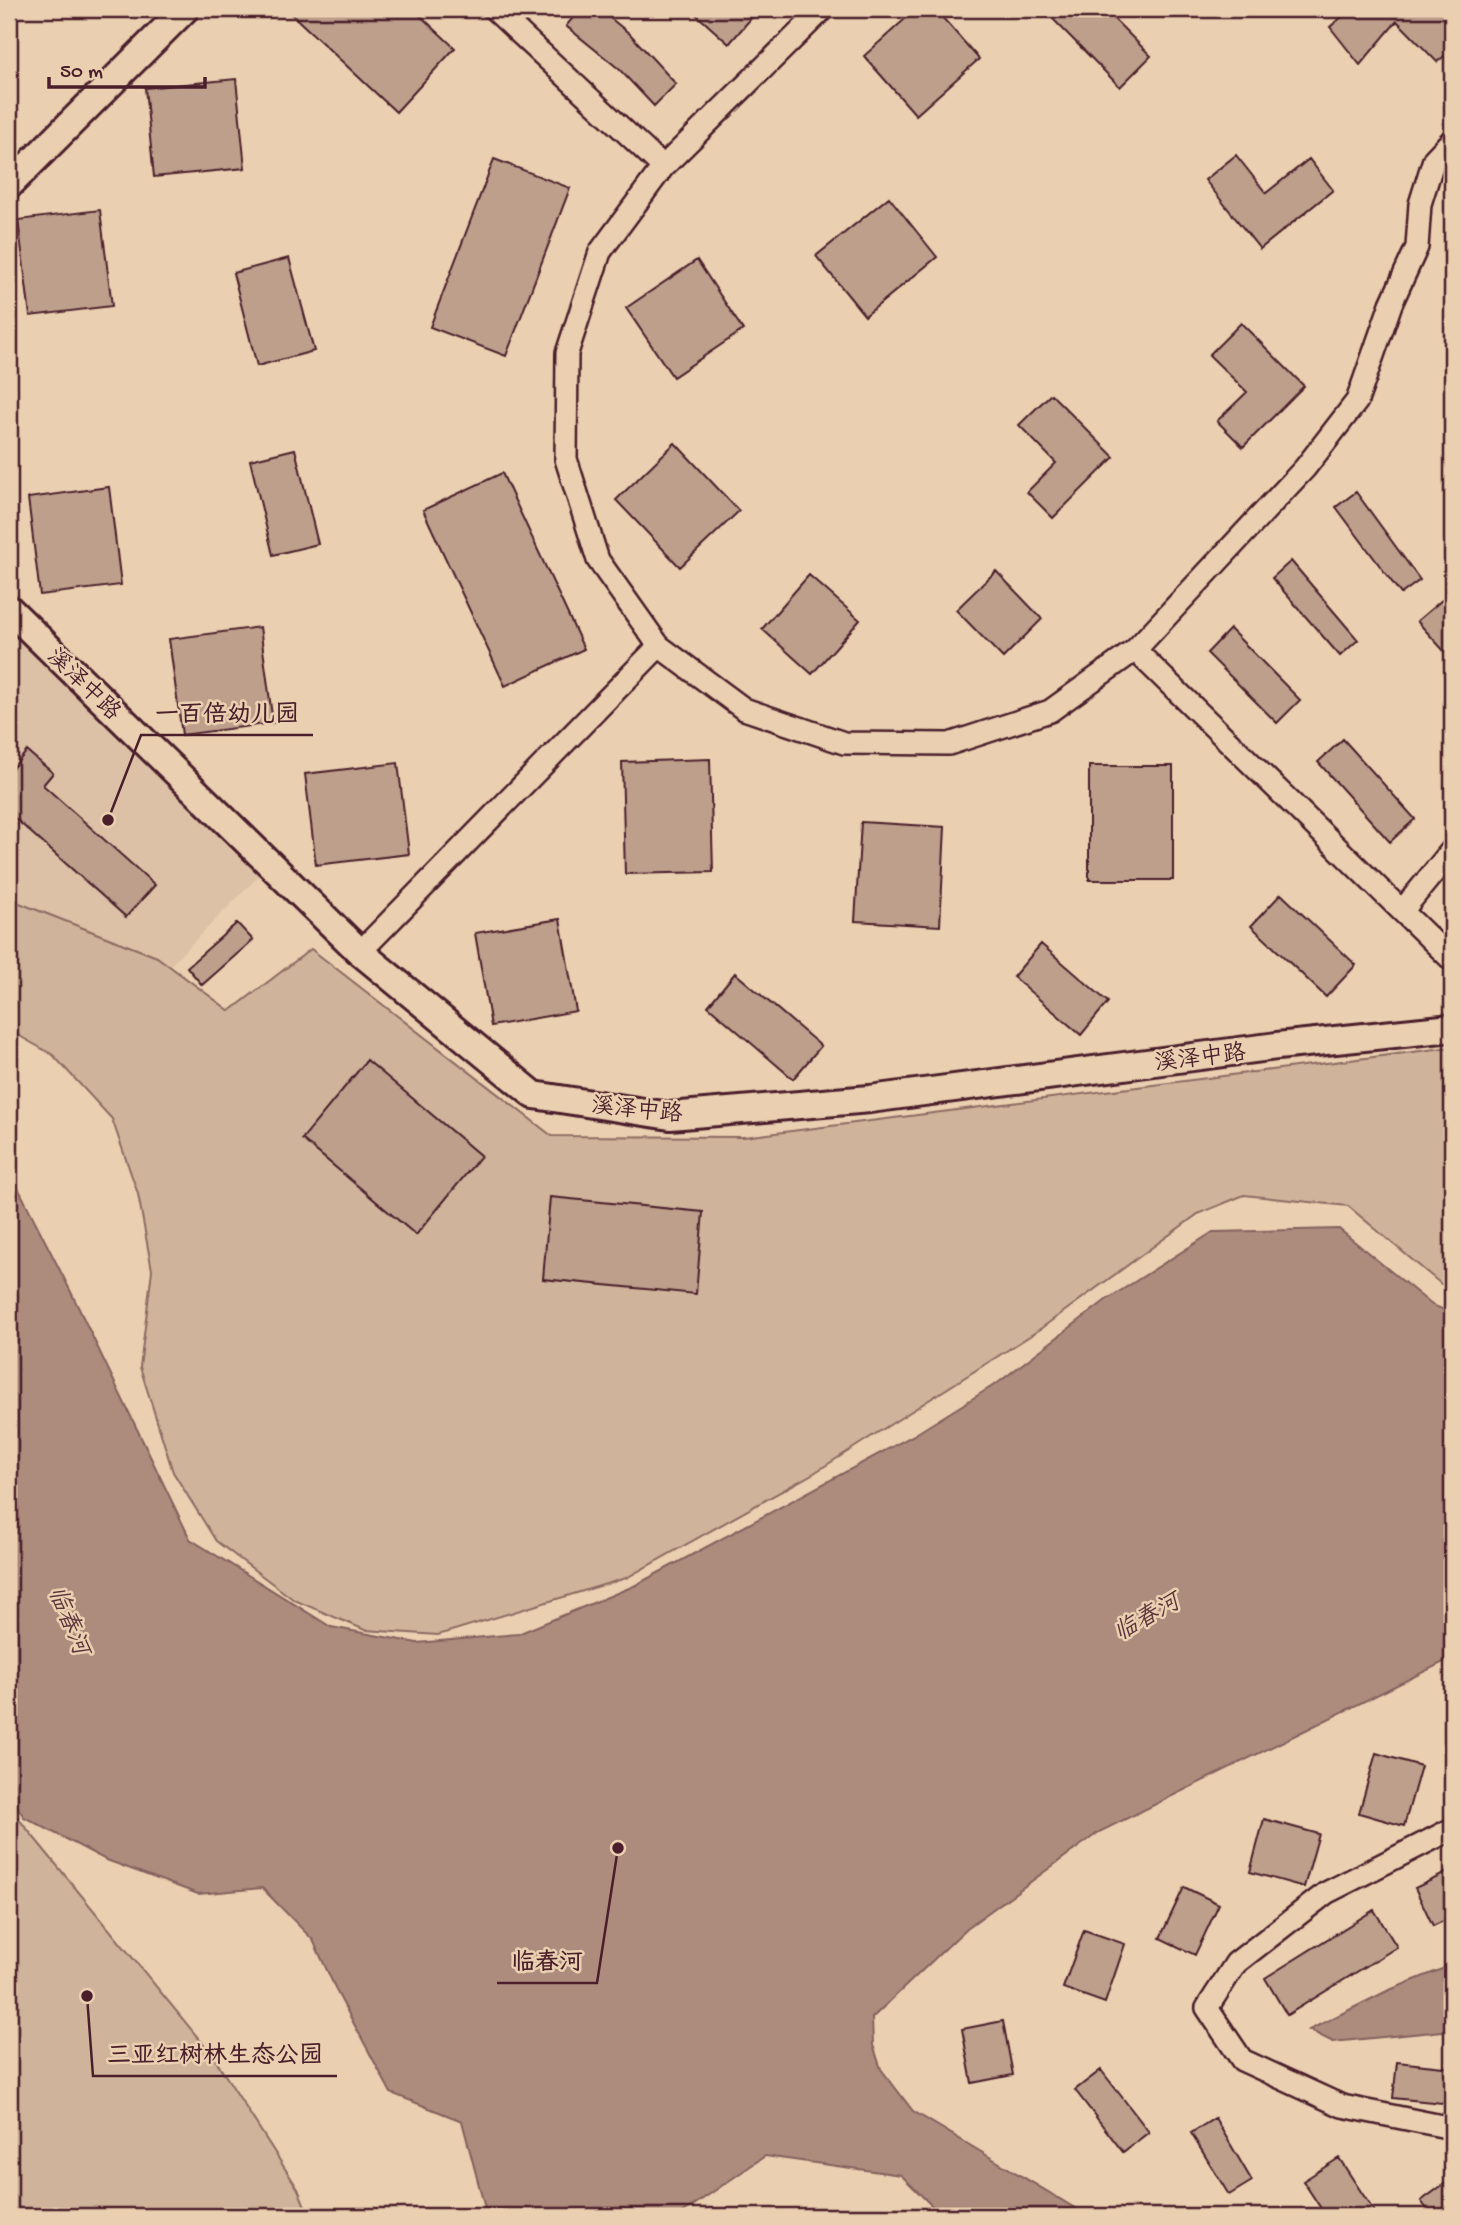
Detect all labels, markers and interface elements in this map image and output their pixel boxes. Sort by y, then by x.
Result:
scale bar [49,46,205,90]
text: 50 m [60,61,103,86]
street label: 溪泽中路 [40,643,126,727]
callout: 一百倍幼儿园 [141,690,313,735]
text: 一百倍幼儿园 [155,701,299,731]
street label: 溪泽中路 [1153,1039,1248,1078]
street label: 溪泽中路 [589,1092,684,1130]
water label: 临春河 [40,1582,96,1664]
water label: 临春河 [1109,1586,1190,1649]
callout: 临春河 [497,1938,597,1983]
text: 临春河 [511,1949,583,1979]
callout: 三亚红树林生态公园 [93,2031,337,2076]
text: 三亚红树林生态公园 [107,2041,323,2072]

